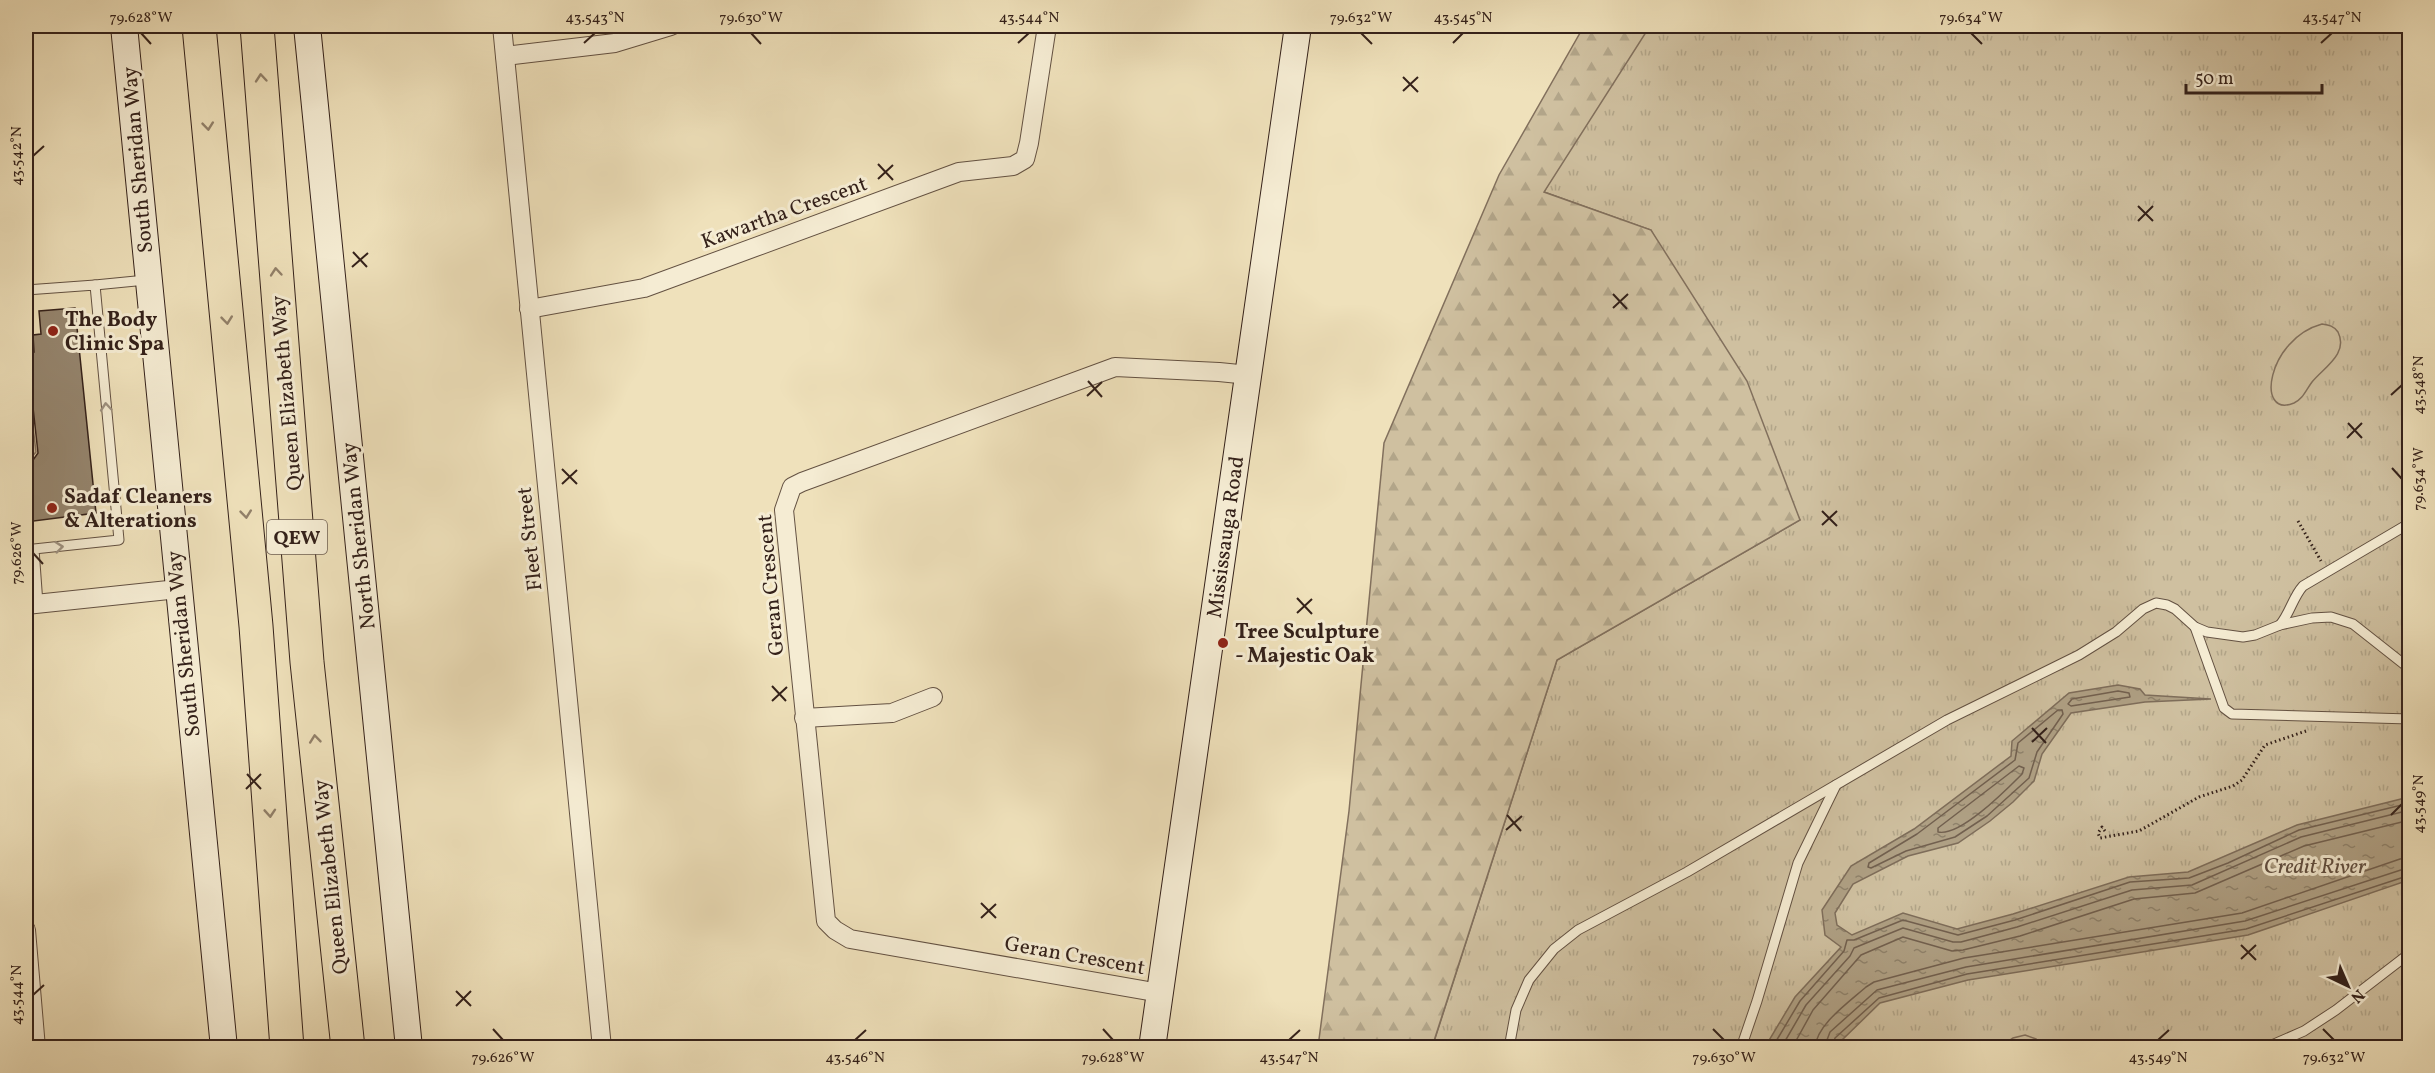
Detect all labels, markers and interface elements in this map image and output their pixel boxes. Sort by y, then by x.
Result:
text: 79.628°W [109,8,173,29]
text: 43.543°N [565,8,625,29]
text: 79.630°W [719,8,783,29]
text: 43.544°N [999,8,1059,29]
text: 79.632°W [1330,8,1392,29]
text: 43.545°N [1434,8,1492,29]
text: 79.634°W [1939,8,2003,29]
text: 43.547°N [2302,8,2362,29]
scale bar [2186,57,2322,95]
street label: South Sheridan Way [116,65,161,254]
text: 50 m [2195,67,2234,92]
one-way arrow [255,73,268,83]
one-way arrow [201,121,214,130]
text: 43.542°N [7,126,28,186]
street label: Kawartha Crescent [697,170,872,257]
one-way arrow [270,268,283,277]
street label: Queen Elizabeth Way [264,293,310,492]
place label: The Body Clinic Spa [65,306,164,359]
one-way arrow [220,315,233,324]
marker: The Body Clinic Spa [46,324,60,338]
text: 43.548°N [2409,355,2430,415]
one-way arrow [100,402,113,411]
street label: North Sheridan Way [335,440,384,631]
text: 79.634°W [2409,447,2430,511]
street label: Mississauga Road [1201,454,1252,620]
place label: Sadaf Cleaners & Alterations [64,483,212,536]
street label: Fleet Street [511,485,550,592]
marker: Sadaf Cleaners & Alterations [45,501,59,515]
one-way arrow [239,509,252,518]
street label: Geran Crescent [751,513,792,657]
road number: QEW [267,520,327,554]
text: 79.626°W [7,521,28,585]
one-way arrow [54,541,63,554]
street label: South Sheridan Way [160,549,209,738]
place label: Tree Sculpture - Majestic Oak [1235,618,1379,671]
marker: Tree Sculpture - Majestic Oak [1216,636,1230,650]
one-way arrow [309,734,322,743]
text: 43.549°N [2409,774,2430,834]
street label: Queen Elizabeth Way [307,777,356,976]
one-way arrow [263,808,276,817]
water label: Credit River [2264,852,2367,883]
street label: Geran Crescent [1002,930,1147,983]
north arrow [2318,956,2378,1016]
text: 43.544°N [7,965,28,1025]
text: N [2345,983,2369,1008]
text: 79.626°W [471,1048,535,1069]
text: 43.546°N [825,1048,885,1069]
text: 79.628°W [1081,1048,1145,1069]
text: 43.547°N [1259,1048,1319,1069]
text: 79.630°W [1692,1048,1756,1069]
text: 43.549°N [2128,1048,2188,1069]
text: 79.632°W [2303,1048,2365,1069]

